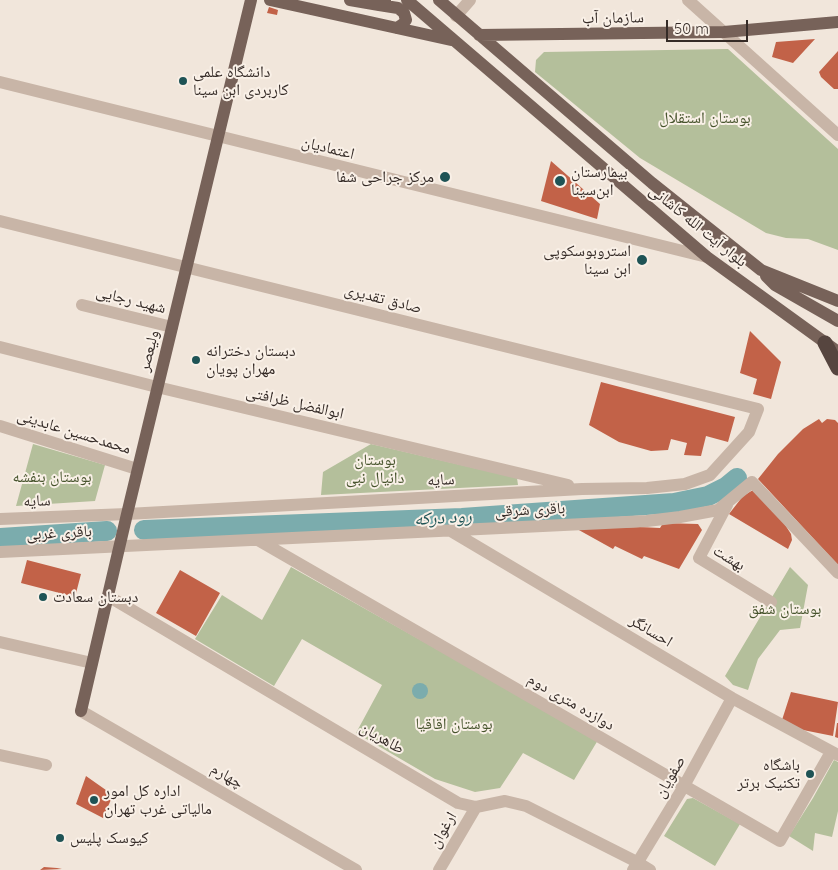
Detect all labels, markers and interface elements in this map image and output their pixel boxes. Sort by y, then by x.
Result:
street label: سازمان آب [582,8,644,28]
scale bar [668,10,750,42]
text: 50 m [674,19,709,38]
place label: دانشگاه علمی کاربردی ابن سینا [193,62,289,100]
marker: دانشگاه علمی کاربردی ابن سینا [177,75,189,87]
park label: بوستان استقلال [659,108,751,128]
street label: اعتمادیان [300,132,356,164]
place label: بیمارستان ابن‌سینا [571,162,628,200]
place label: مرکز جراحی شفا [336,167,434,187]
marker: مرکز جراحی شفا [438,170,452,184]
marker: بیمارستان ابن‌سینا [553,174,567,188]
street label: بلوار آیت الله کاشانی [645,181,751,271]
place label: استروبوسکوپی ابن سینا [543,241,631,279]
marker: استروبوسکوپی ابن سینا [635,253,649,267]
street label: صادق تقدیری [342,280,424,318]
street label: شهید رجایی [94,282,168,318]
street label: ولیعصر [135,328,163,374]
place label: دبستان دخترانه مهران پويان [206,341,296,379]
marker: دبستان دخترانه مهران پويان [190,354,202,366]
street label: ابوالفضل ظرافتی [244,382,346,424]
street label: محمدحسین عابدینی [15,406,133,458]
park label: بوستان دانیال نبی [346,450,404,488]
park label: بوستان بنفشه [12,467,92,487]
street label: سایه [427,470,455,490]
street label: سایه [23,491,51,511]
street label: باقری شرقی [494,499,566,521]
water label: رود درکه [414,506,472,530]
street label: باقری غربی [26,522,92,544]
street label: بهشت [709,541,749,575]
place label: دبستان سعادت [53,587,138,607]
marker: دبستان سعادت [37,591,49,603]
park label: بوستان شفق [749,599,821,619]
street label: احسانگر [626,611,676,651]
street label: دوازده متری دوم [524,669,618,735]
park label: بوستان اقاقیا [415,714,493,734]
street label: طاهریان [356,718,408,758]
street label: صفویان [650,753,690,801]
place label: باشگاه تکنیک برتر [737,755,800,793]
street label: چهارم [207,759,247,793]
marker: باشگاه تکنیک برتر [804,768,816,780]
place label: اداره کل امور مالیاتی غرب تهران [104,781,212,819]
marker: اداره کل امور مالیاتی غرب تهران [88,794,100,806]
street label: ارغوان [425,808,461,852]
place label: کیوسک پلیس [70,828,149,848]
marker: کیوسک پلیس [54,832,66,844]

